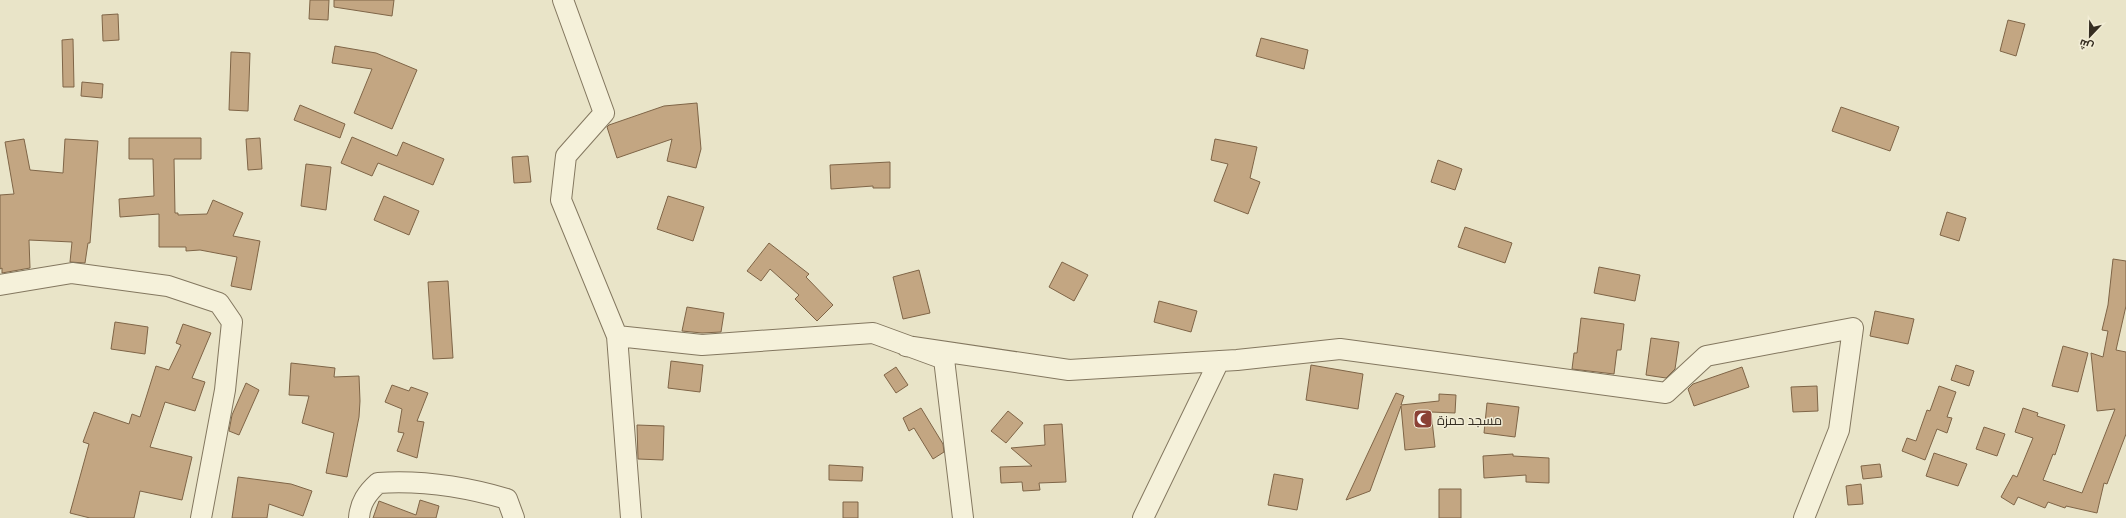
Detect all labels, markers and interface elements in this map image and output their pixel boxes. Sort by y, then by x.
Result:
north arrow [2070,16,2110,56]
text: ش [2077,36,2095,55]
mosque icon: مسجد حمزة [1412,408,1434,430]
place label: مسجد حمزة [1437,411,1502,428]

